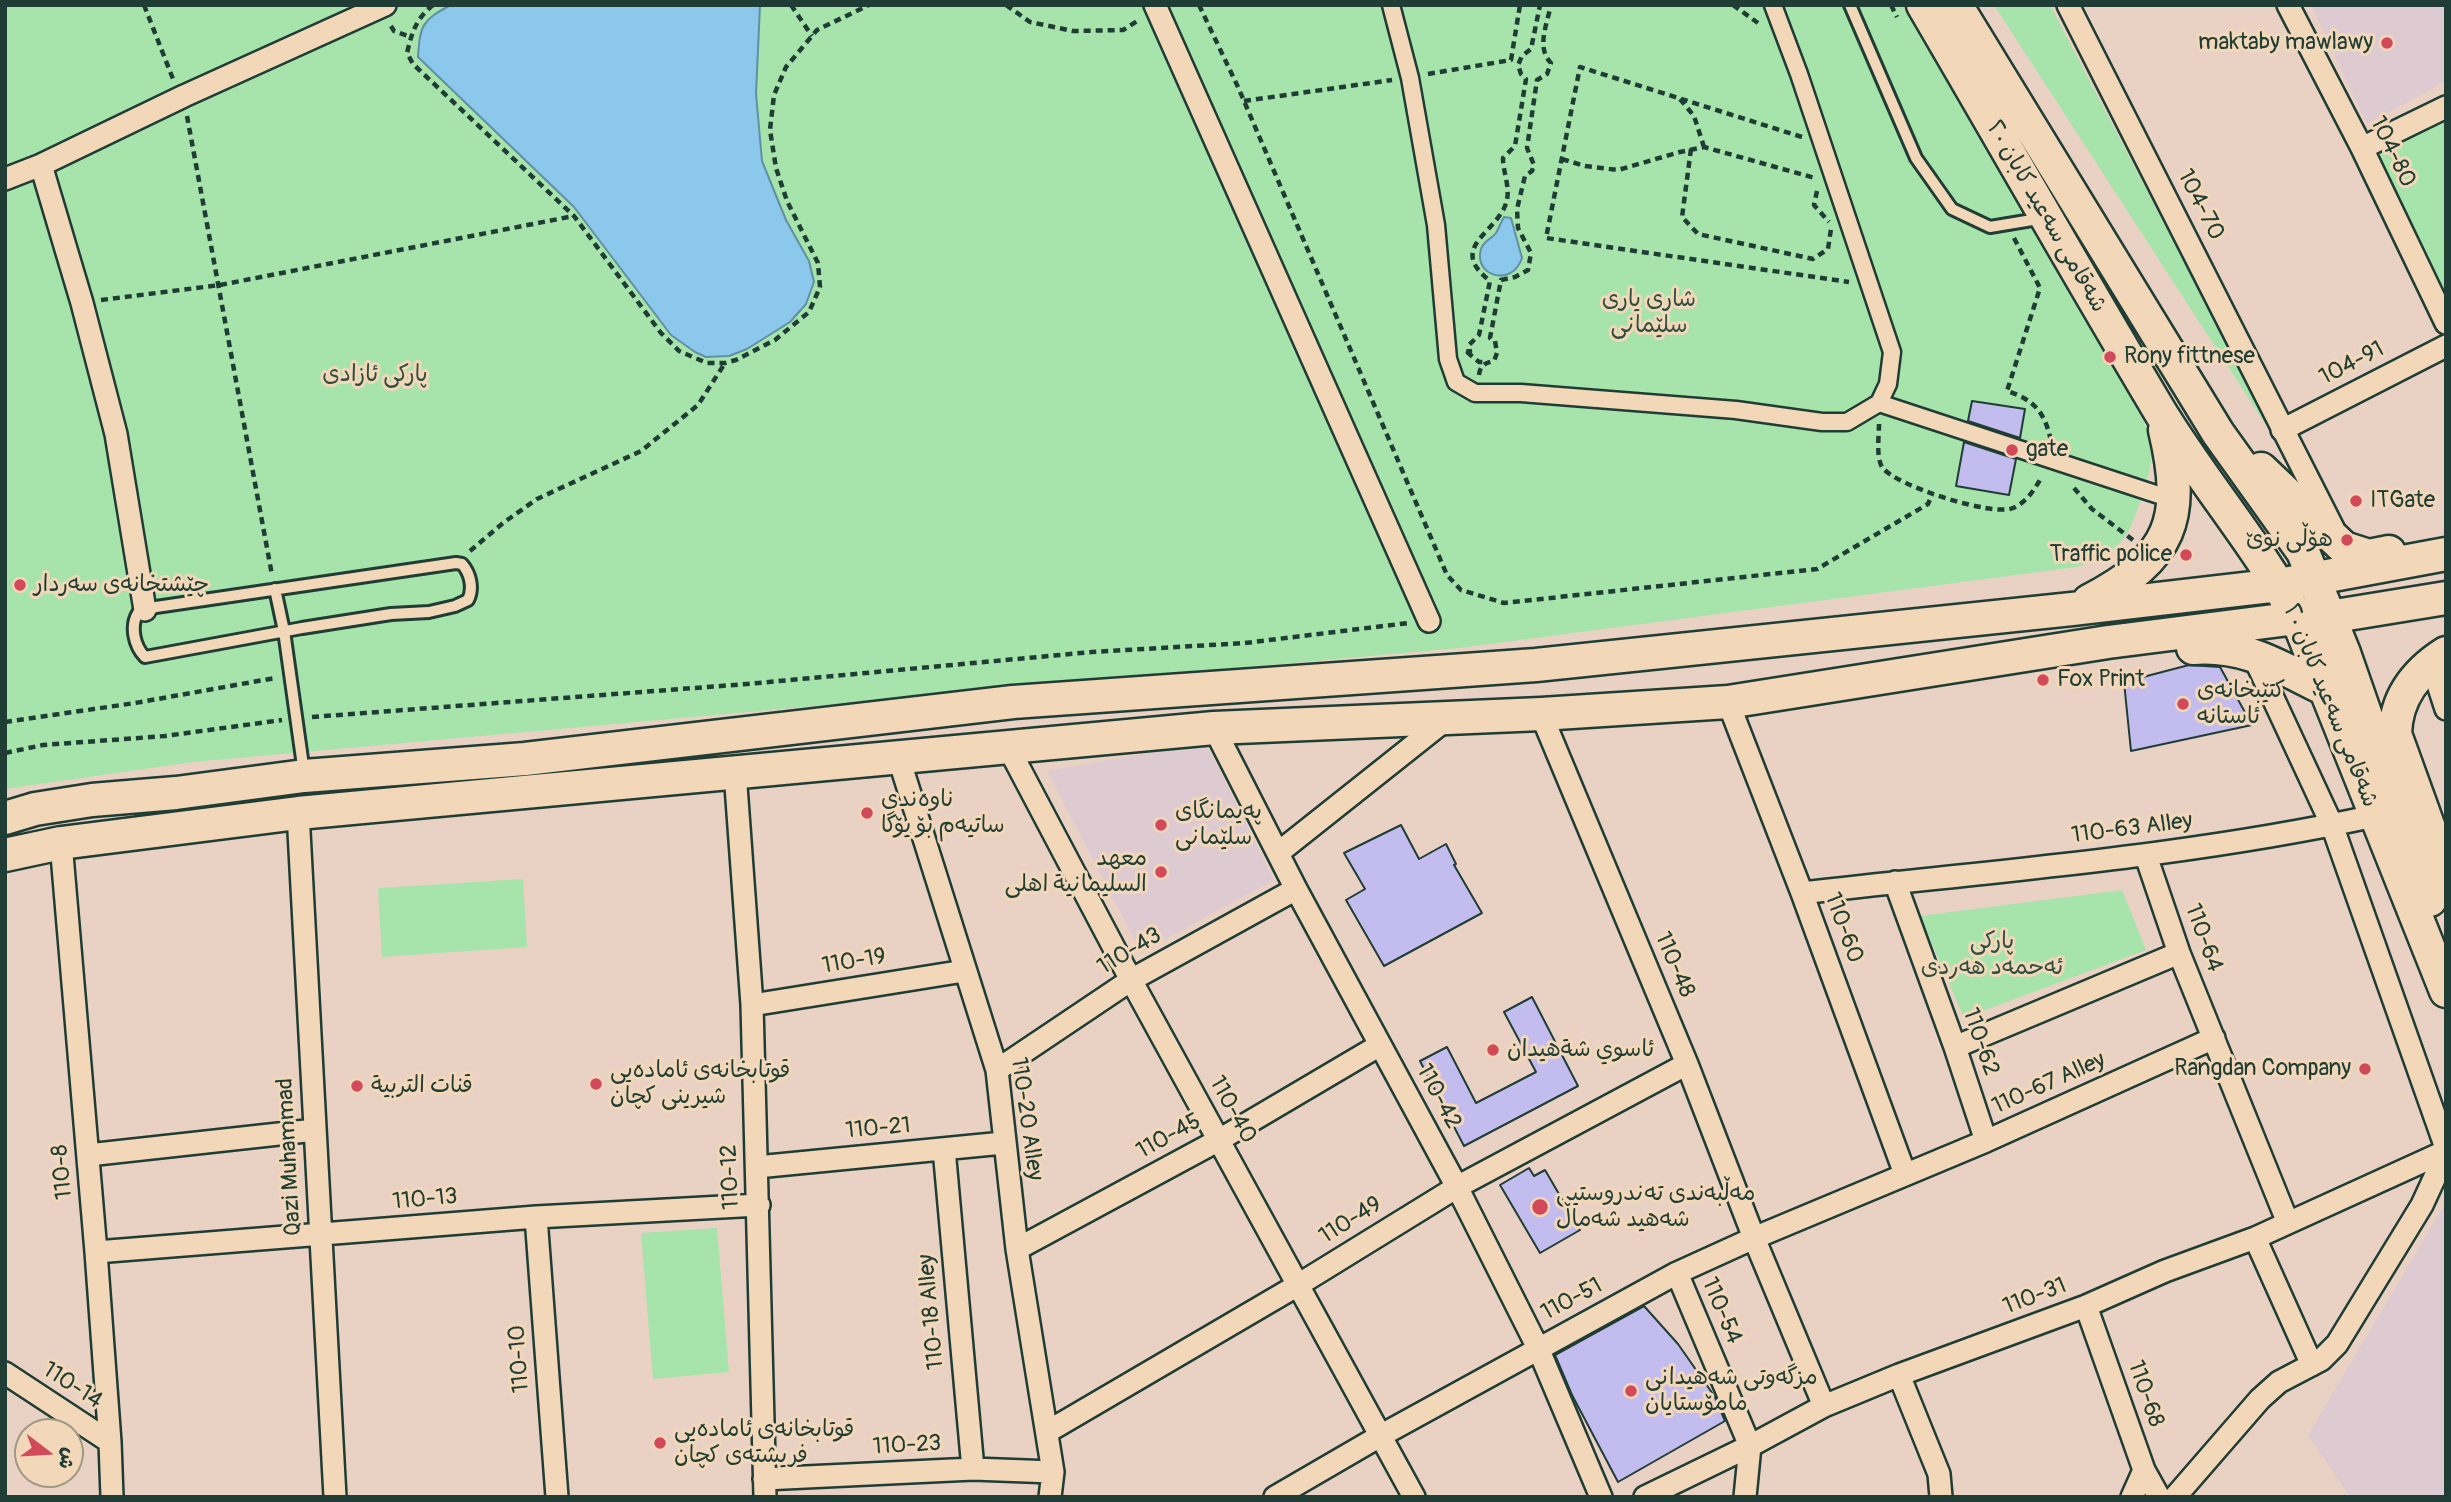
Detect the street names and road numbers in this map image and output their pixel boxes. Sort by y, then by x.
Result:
street label: 104-80 [2363,112,2421,192]
street label: شەقامی سەعید کابان ٢٠ [1980,116,2112,318]
street label: 104-70 [2171,165,2229,245]
street label: 104-91 [2315,336,2389,392]
street label: شەقامی سەعید کابان ٢٠ [2277,600,2383,812]
street label: 110-63 Alley [2070,808,2194,850]
street label: 110-60 [1818,889,1868,967]
street label: 110-64 [2178,900,2228,976]
street label: 110-43 [1093,922,1167,982]
street label: 110-48 [1648,928,1700,1002]
street label: 110-19 [820,943,888,981]
street label: 110-62 [1956,1005,2004,1079]
street label: 110-67 Alley [1988,1047,2110,1121]
street label: 110-20 Alley [1004,1056,1048,1182]
street label: 110-42 [1409,1060,1467,1134]
street label: 110-40 [1202,1072,1262,1148]
street label: Qazi Muhammad [272,1077,308,1237]
street label: 110-45 [1132,1108,1206,1166]
street label: 110-21 [844,1112,912,1146]
street label: 110-8 [47,1143,79,1201]
street label: 110-12 [716,1144,746,1210]
street label: 110-13 [391,1183,459,1217]
street label: 110-49 [1315,1191,1387,1251]
street label: 110-18 Alley [913,1253,951,1371]
street label: 110-31 [2000,1272,2070,1322]
street label: 110-51 [1537,1273,1607,1327]
street label: 110-54 [1695,1274,1747,1348]
street label: 110-10 [504,1324,536,1394]
street label: 110-14 [37,1357,107,1415]
street label: 110-68 [2121,1357,2169,1431]
street label: 110-23 [872,1430,942,1462]

